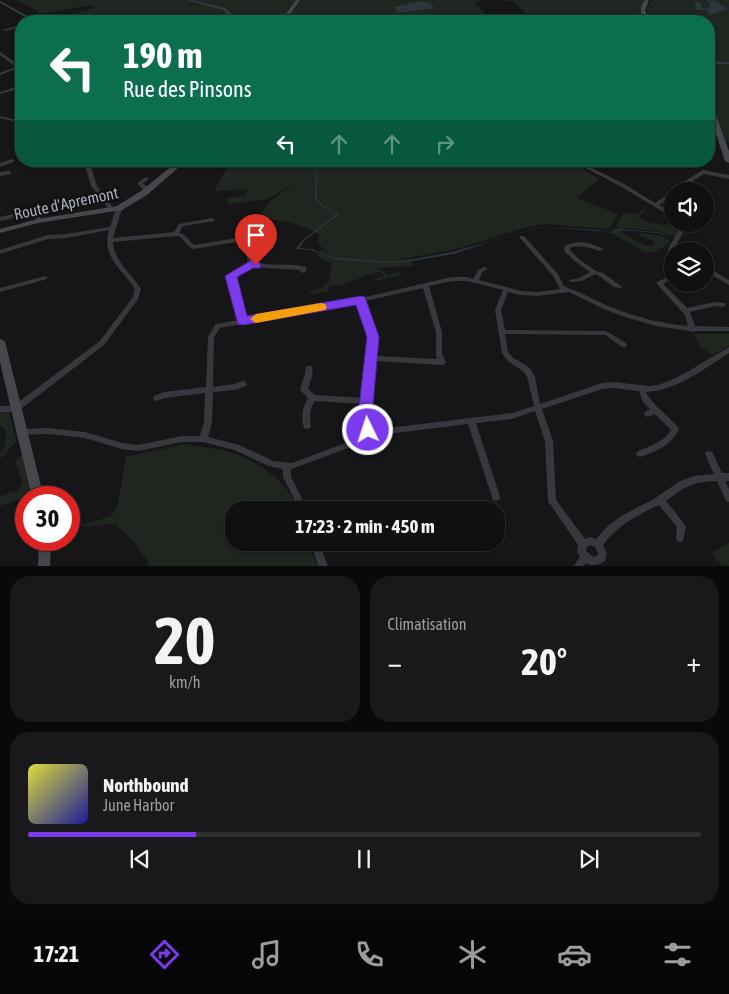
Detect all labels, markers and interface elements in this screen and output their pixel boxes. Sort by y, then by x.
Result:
icon: left [40,35,105,100]
text: 190 m [123,35,202,75]
text: Rue des Pinsons [123,76,251,102]
icon: left [272,130,300,158]
icon: ahead [325,130,353,158]
icon: ahead [378,130,406,158]
icon: right [431,130,459,158]
map controls [664,182,714,292]
button: sound [664,182,714,232]
street label: Route d'Apremont [12,183,120,224]
pin [235,214,277,265]
icon: arrive [242,221,270,249]
button: layers [664,242,714,292]
position arrow [341,403,393,455]
speed limit sign: 30 [15,486,80,551]
text: 17:23 · 2 min · 450 m [295,515,435,537]
text: 20 [154,603,215,678]
text: Climatisation [388,615,467,633]
text: 20° [521,640,567,683]
text: − [388,646,402,678]
text: + [686,646,701,678]
text: km/h [169,673,201,691]
text: Northbound [103,774,189,796]
text: June Harbor [103,796,174,814]
icon: previous [126,845,154,873]
icon: pause [350,845,378,873]
icon: next [575,845,603,873]
icon: directions [147,937,182,972]
icon: music [249,937,284,972]
icon: phone [352,937,387,972]
icon: climate [455,937,490,972]
icon: car [557,937,592,972]
icon: filters [660,937,695,972]
text: 17:21 [34,941,79,967]

